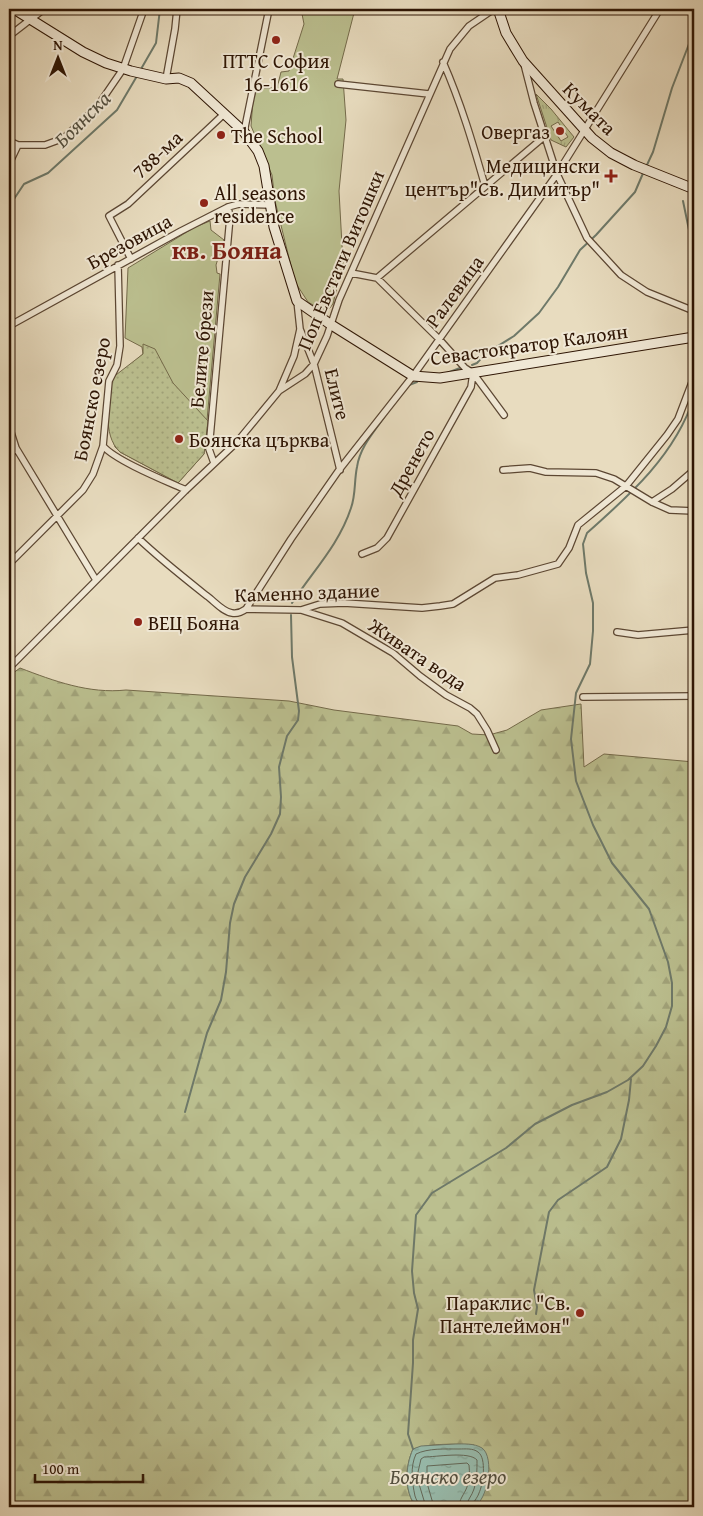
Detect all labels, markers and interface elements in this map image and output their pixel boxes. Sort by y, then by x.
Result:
north arrow [32,32,82,82]
marker: ПТТС София 16-1616 [270,34,282,46]
text: N [53,35,63,55]
place label: ПТТС София 16-1616 [222,46,330,98]
street label: Кумата [557,75,624,142]
water label: Боянска [47,83,118,154]
place label: Овергаз [481,117,550,146]
place label: The School [231,121,323,150]
street label: 788-ма [125,123,189,185]
marker: Овергаз [554,125,566,137]
marker: The School [215,129,227,141]
place label: Медицински център"Св. Димитър" [405,151,600,203]
street label: Поп Евстати Витошки [289,165,391,355]
marker: Медицински център"Св. Димитър" [604,169,618,183]
place label: All seasons residence [214,178,306,230]
marker: All seasons residence [198,197,210,209]
street label: Брезовица [81,206,177,276]
district label: кв. Бояна [172,232,282,268]
street label: Ралевица [418,248,490,333]
street label: Белите брези [181,289,221,409]
street label: Севастократор Калоян [429,316,630,372]
street label: Боянско езеро [65,335,117,463]
street label: Елите [318,365,358,423]
street label: Дренето [380,423,442,502]
place label: Боянска църква [189,425,330,454]
marker: Боянска църква [173,433,185,445]
street label: Каменно здание [234,575,380,609]
place label: ВЕЦ Бояна [148,608,240,637]
street label: Живата вода [362,610,473,698]
marker: ВЕЦ Бояна [132,616,144,628]
place label: Параклис "Св. Пантелеймон" [440,1288,570,1340]
marker: Параклис "Св. Пантелеймон" [574,1307,586,1319]
scale bar [35,1451,142,1483]
text: 100 m [42,1458,80,1479]
water label: Боянско езеро [390,1461,506,1492]

